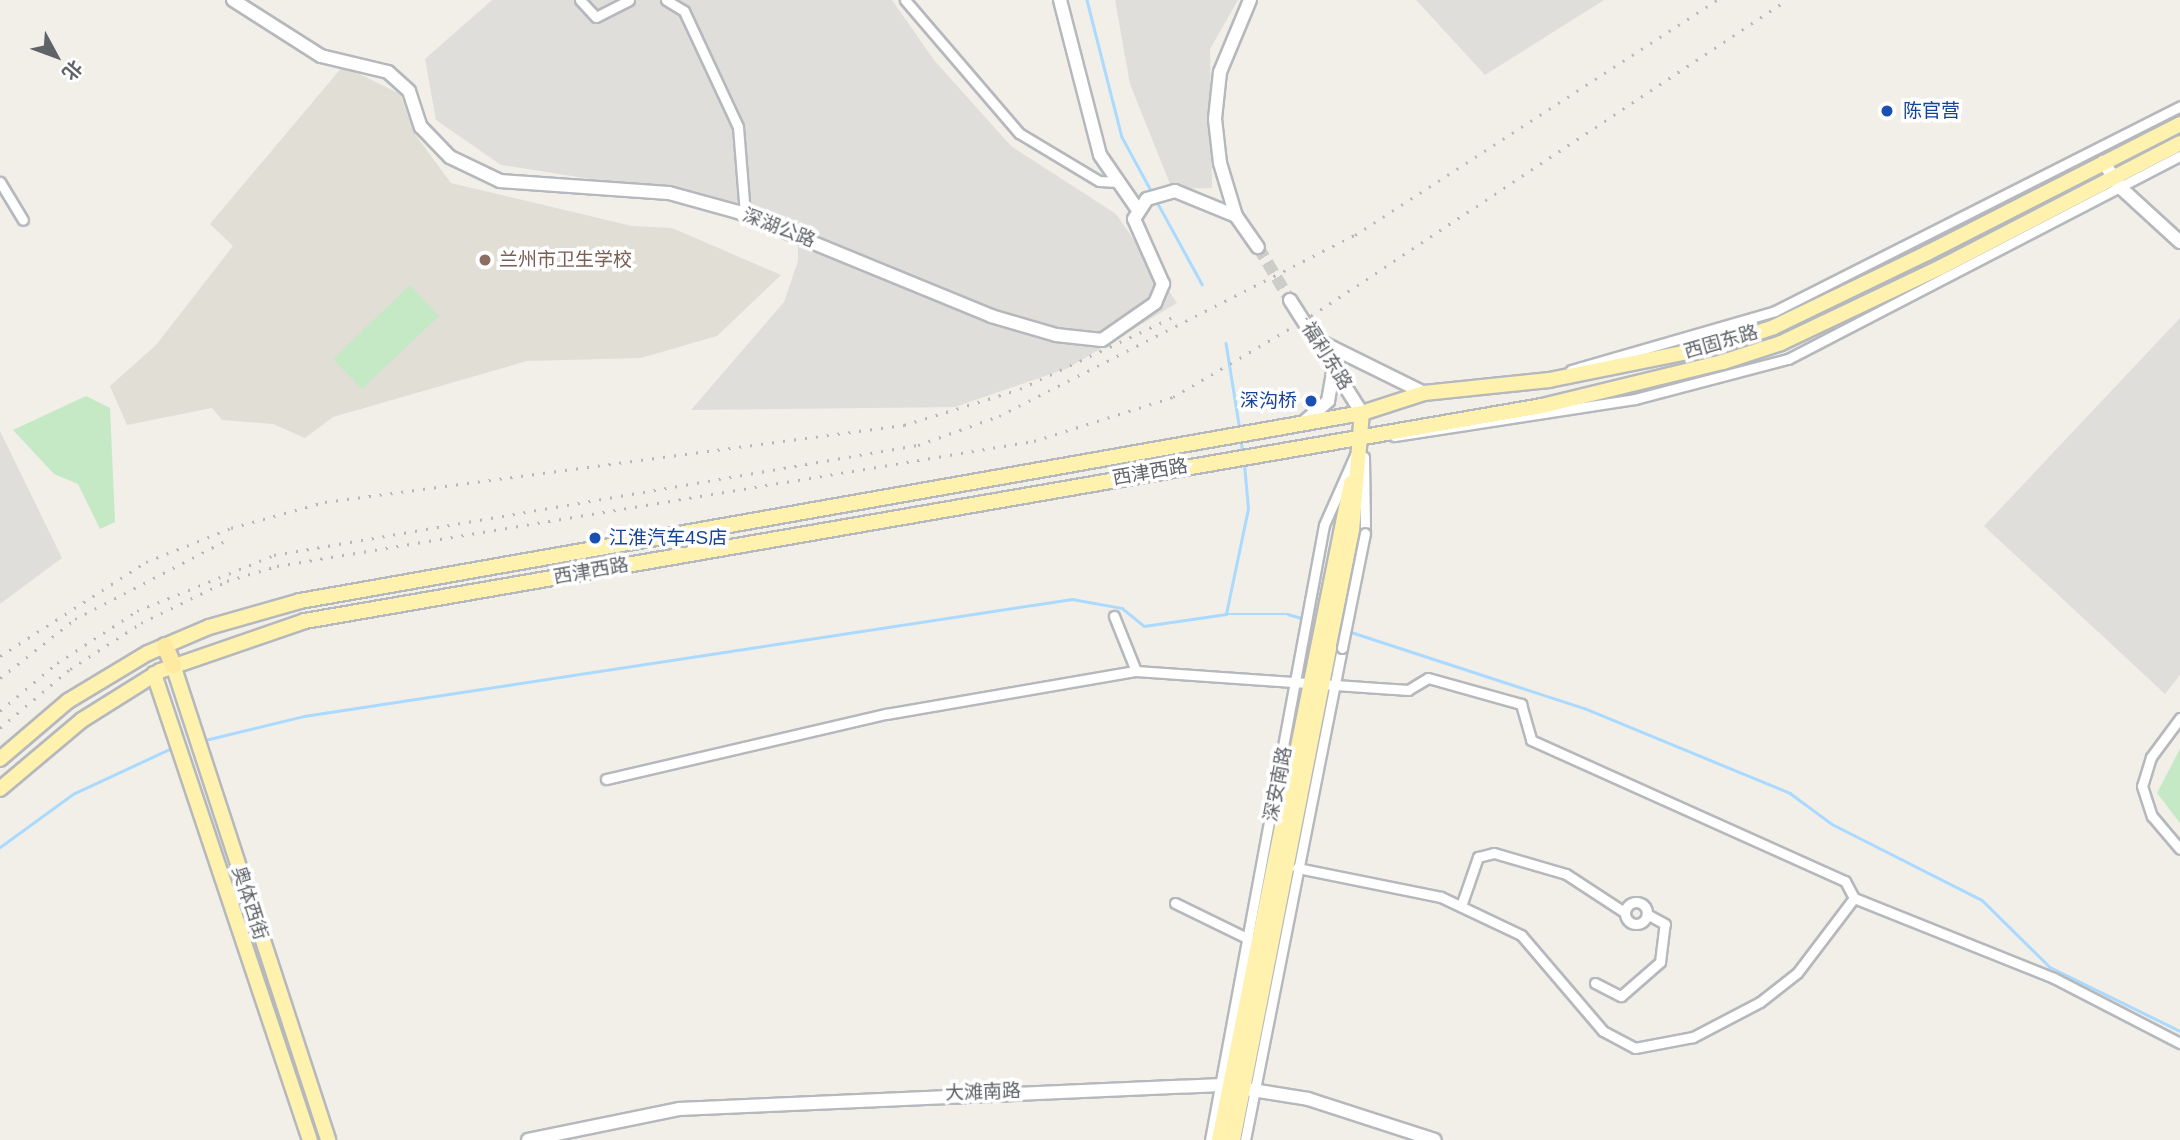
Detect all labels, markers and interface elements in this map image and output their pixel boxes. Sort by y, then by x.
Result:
north arrow [21,21,91,91]
text: 北 [58,56,86,84]
place label: 陈官营 [1903,100,1960,122]
marker: 陈官营 [1877,101,1897,121]
street label: 深湖公路 [739,204,819,252]
place label: 兰州市卫生学校 [499,249,632,271]
marker: 兰州市卫生学校 [477,252,493,268]
street label: 福利东路 [1297,318,1357,394]
street label: 西固东路 [1681,321,1761,363]
place label: 深沟桥 [1240,390,1297,412]
marker: 深沟桥 [1303,393,1319,409]
street label: 西津西路 [1111,454,1189,490]
place label: 江淮汽车4S店 [609,527,727,549]
marker: 江淮汽车4S店 [587,530,603,546]
street label: 西津西路 [552,553,630,589]
street label: 深安南路 [1260,745,1296,823]
street label: 奥体西街 [227,863,273,943]
street label: 大滩南路 [945,1079,1021,1105]

